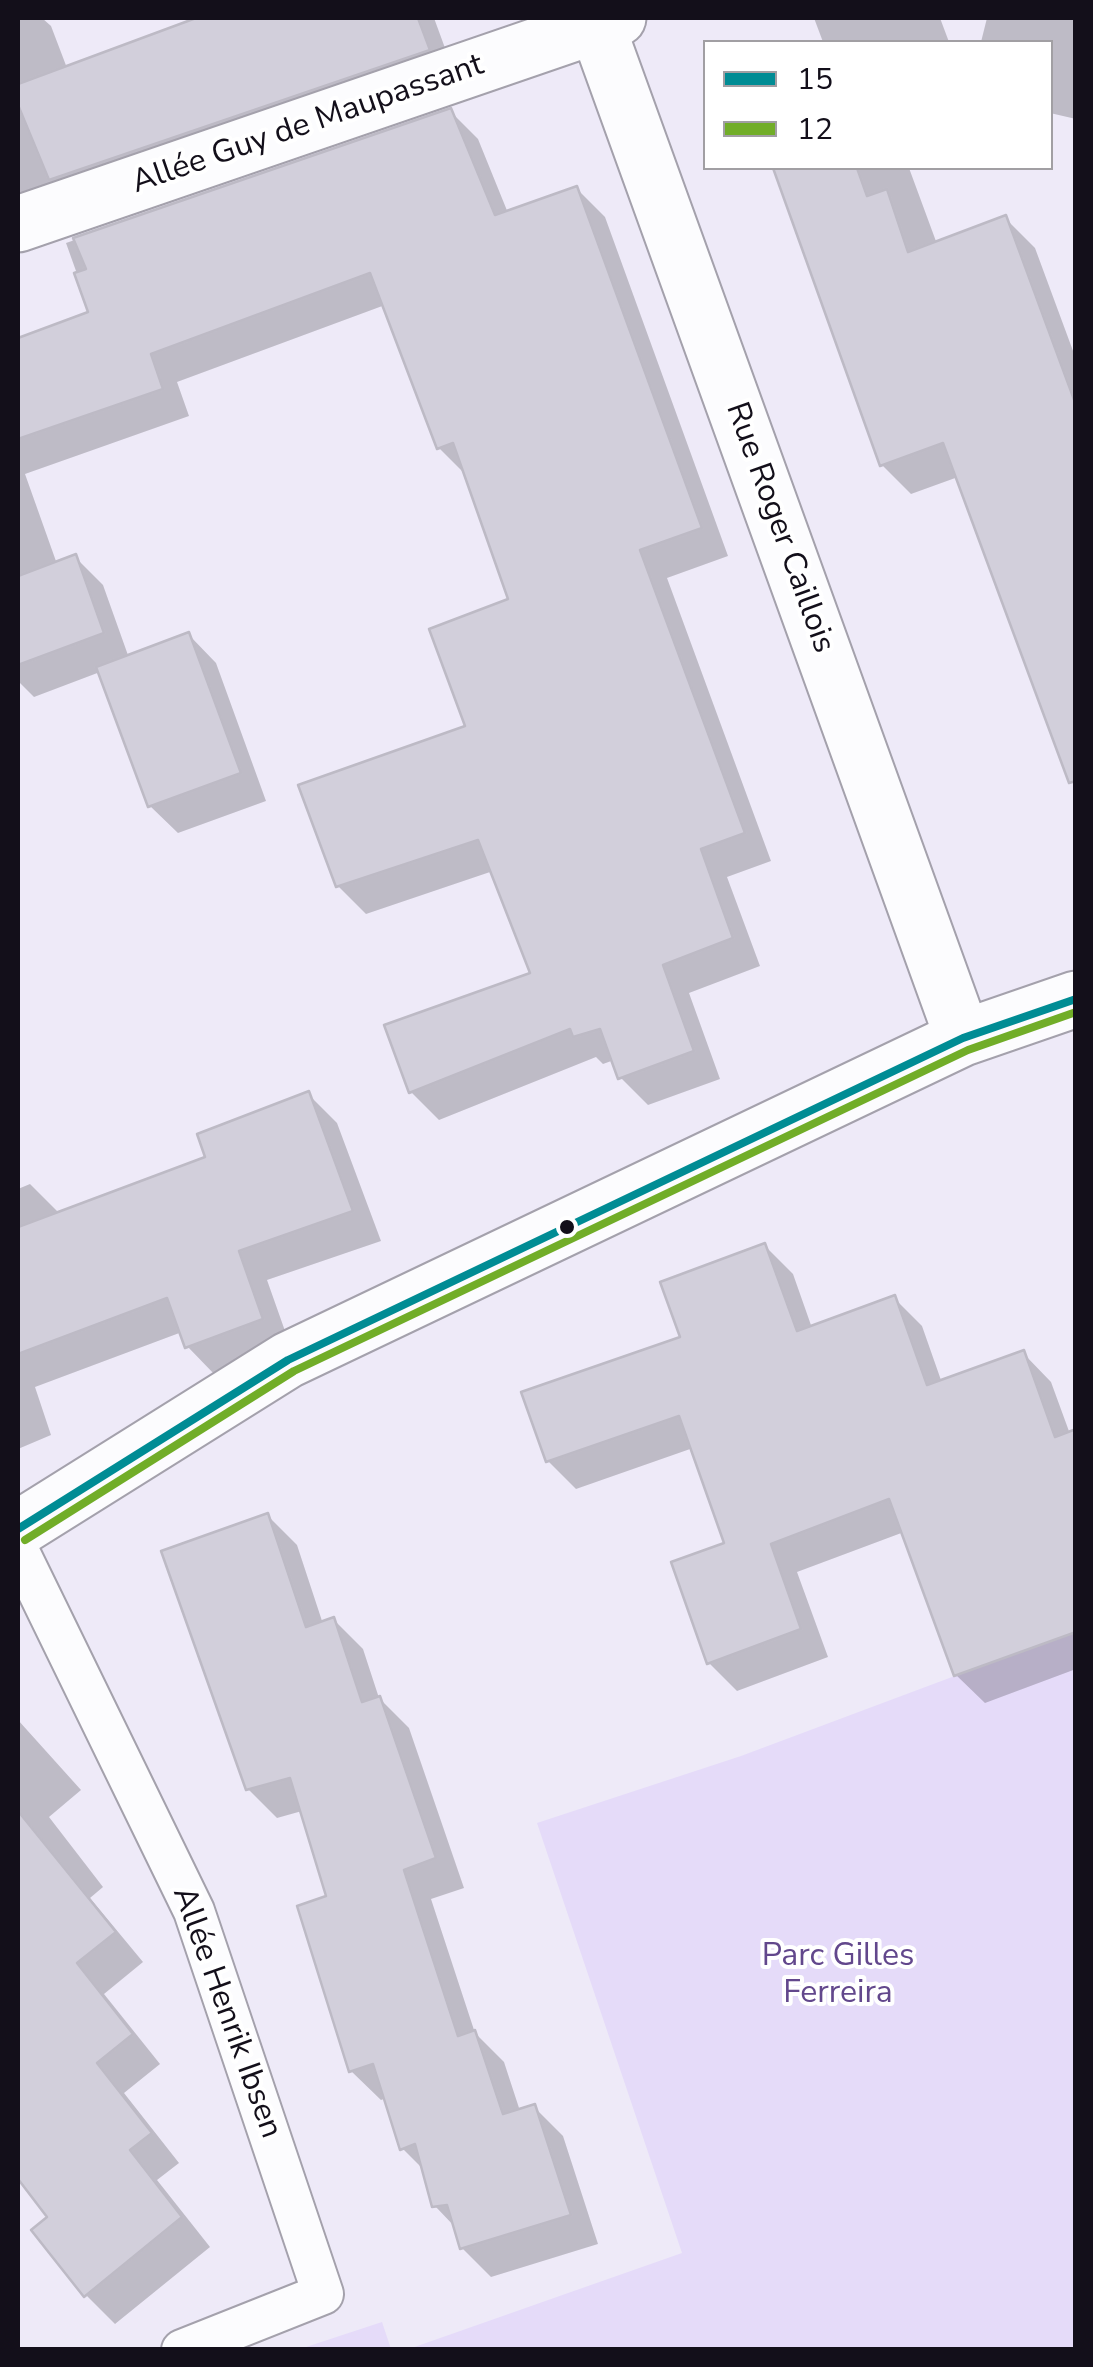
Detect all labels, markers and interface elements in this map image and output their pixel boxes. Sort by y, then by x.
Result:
legend [703,40,1053,170]
street label: Allée Guy de Maupassant [127,47,489,203]
text: 15 [797,59,833,100]
text: 12 [797,109,833,150]
street label: Rue Roger Caillois [716,398,842,658]
unlabelled marker [557,1217,577,1237]
street label: Allée Henrik Ibsen [163,1882,289,2144]
park label: Parc Gilles Ferreira [762,1938,914,2013]

